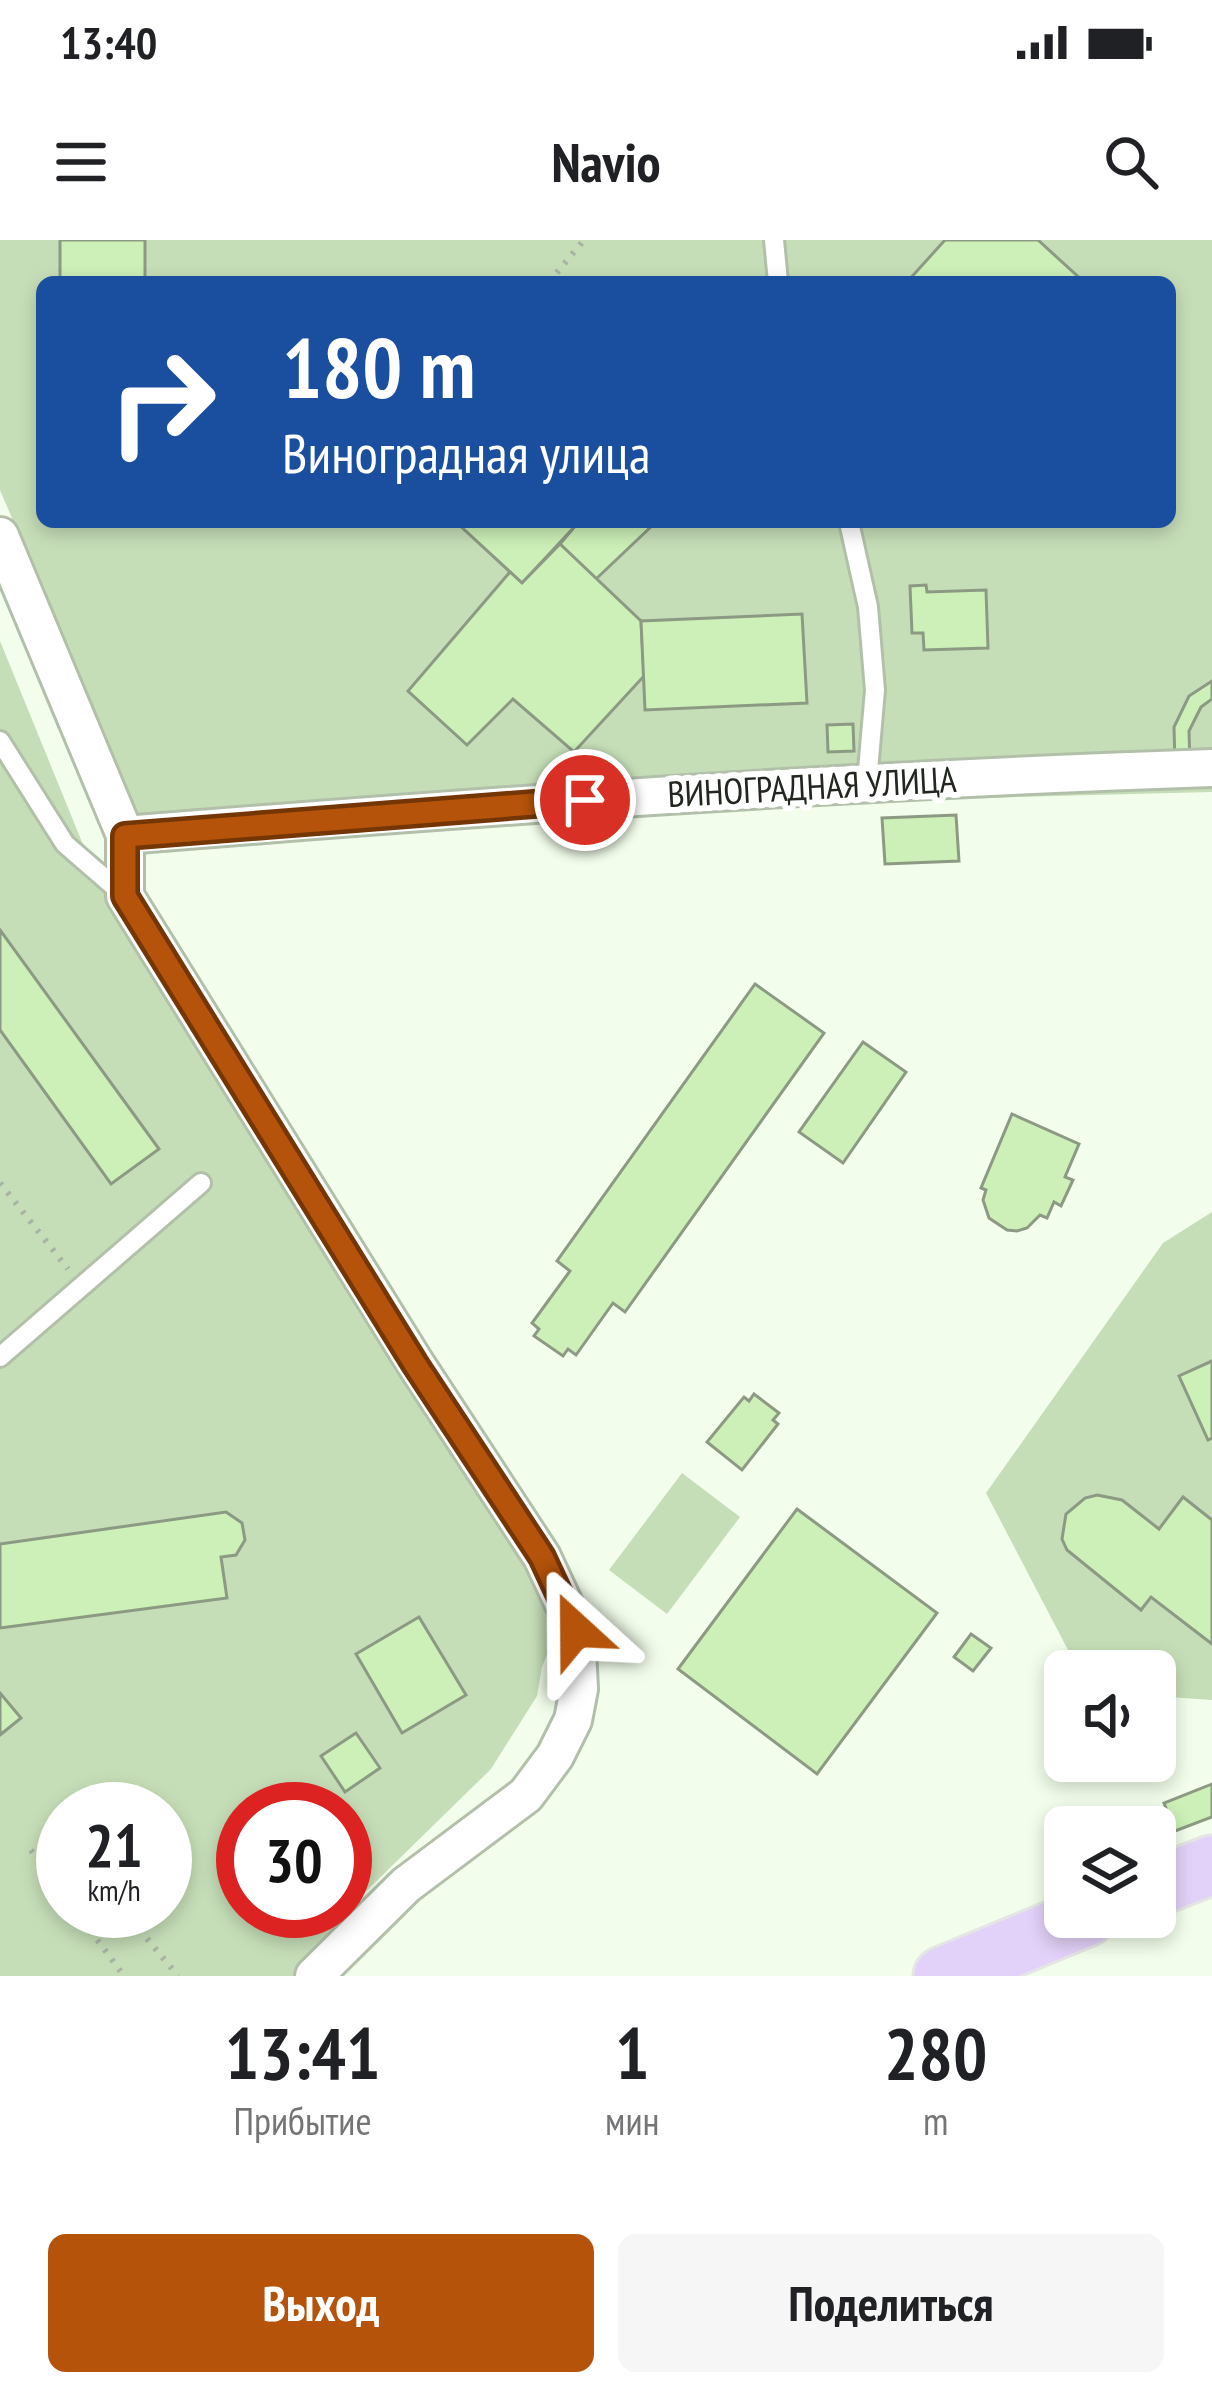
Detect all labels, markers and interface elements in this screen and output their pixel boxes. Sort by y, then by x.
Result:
text: 13:40 [60,13,157,71]
text: Navio [551,127,661,197]
icon: menu [48,129,114,195]
icon: search [1098,129,1164,195]
text: 180 m [282,312,475,421]
icon: right [84,324,240,480]
text: Виноградная улица [282,418,651,488]
pin [534,749,636,851]
street label: ВИНОГРАДНАЯ УЛИЦА [666,755,958,817]
icon: arrive [552,767,618,833]
position arrow [513,1567,639,1693]
map controls [1044,1650,1176,1938]
button: sound [1044,1650,1176,1782]
speed limit sign: 30 [216,1782,372,1938]
text: 21 [85,1806,143,1884]
button: layers [1044,1806,1176,1938]
text: km/h [87,1870,141,1909]
text: 13:41 [225,2006,380,2099]
text: 1 [615,2006,649,2099]
text: 280 [884,2006,987,2099]
text: Прибытие [233,2095,372,2146]
text: мин [605,2095,659,2146]
text: m [923,2095,948,2146]
button: Выход [48,2234,594,2372]
button: Поделиться [618,2234,1164,2372]

